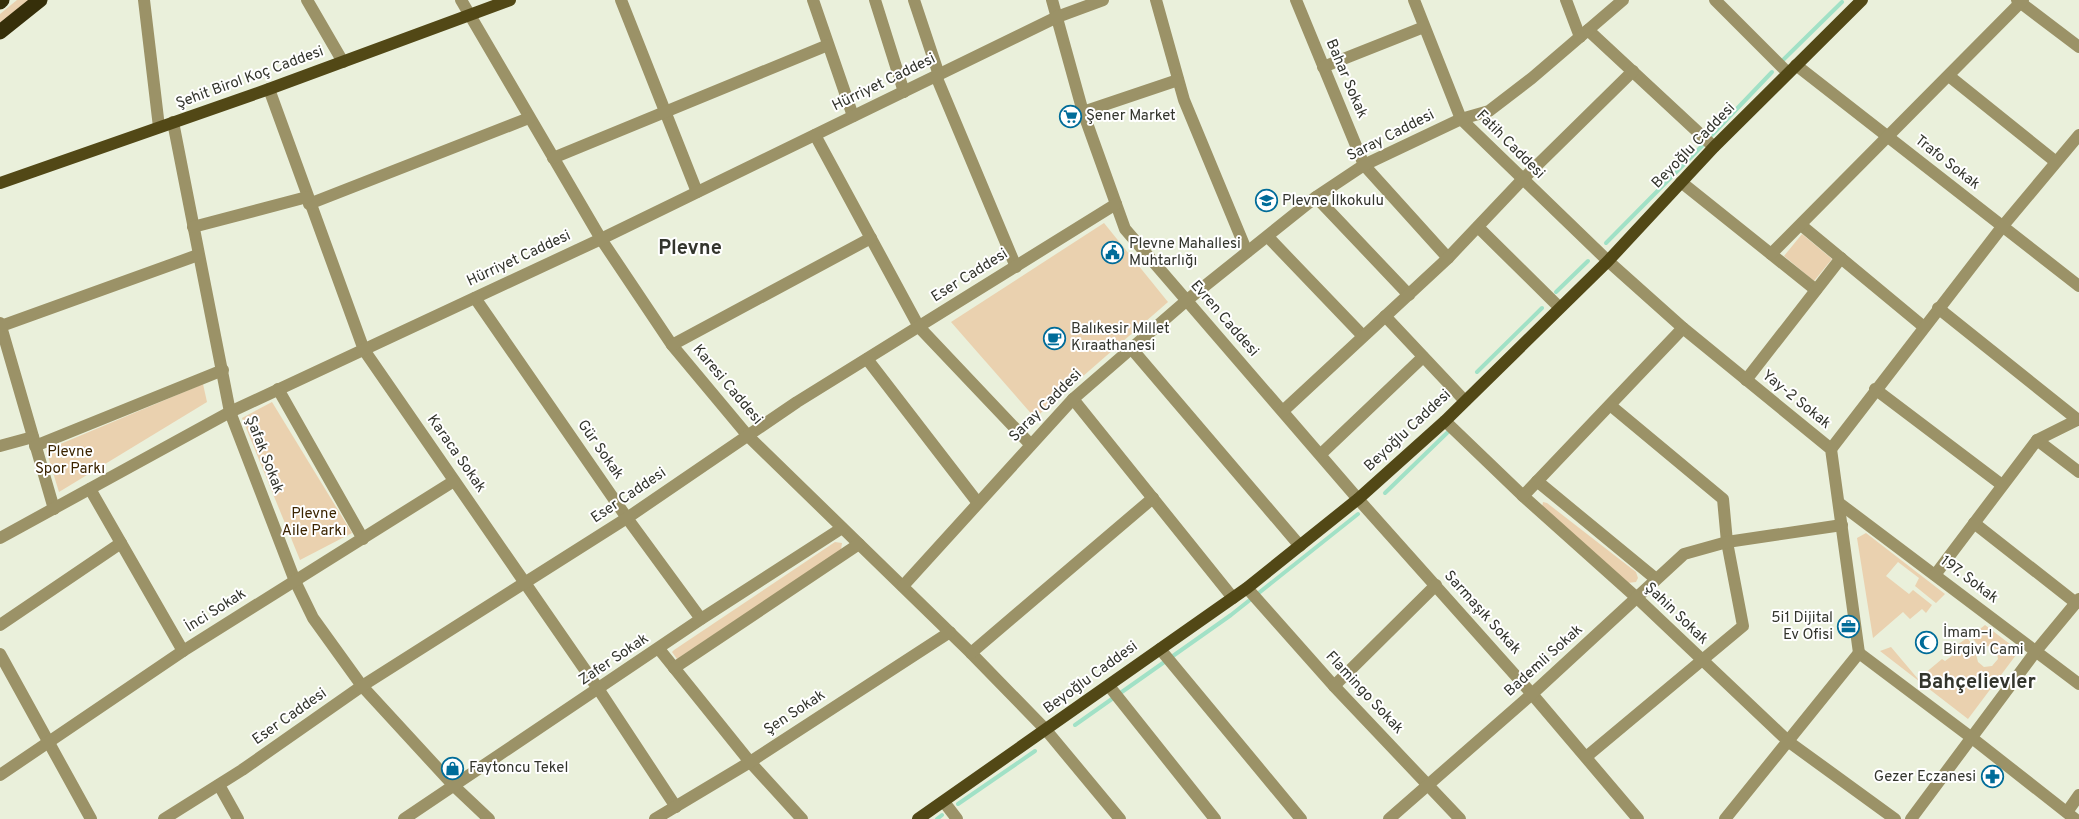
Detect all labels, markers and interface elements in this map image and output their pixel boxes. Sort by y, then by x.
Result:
street label: Bahar Sokak [1321,36,1371,122]
street label: Şehit Birol Koç Caddesi [174,42,326,114]
street label: Hürriyet Caddesi [829,50,939,116]
street label: Beyoğlu Caddesi [1648,99,1740,193]
supermarket icon: Şener Market [1058,104,1082,128]
street label: Saray Caddesi [1344,106,1438,166]
place label: Şener Market [1086,107,1176,126]
street label: Fatih Caddesi [1472,107,1548,183]
street label: Trafo Sokak [1910,132,1984,194]
school or university icon: Plevne İlkokulu [1254,189,1278,213]
place label: Plevne İlkokulu [1282,191,1384,211]
street label: Hürriyet Caddesi [464,227,574,291]
place label: Plevne Mahallesi Muhtarlığı [1129,235,1241,271]
district label: Plevne [658,236,722,262]
public building icon: Plevne Mahallesi Muhtarlığı [1101,241,1125,265]
street label: Eser Caddesi [928,245,1012,307]
street label: Evren Caddesi [1186,277,1262,361]
place label: Balıkesir Millet Kıraathanesi [1071,320,1170,356]
cafe icon: Balıkesir Millet Kıraathanesi [1043,326,1067,350]
street label: Karesi Caddesi [688,341,766,429]
street label: Saray Caddesi [1006,366,1086,446]
street label: Yay-2 Sokak [1758,366,1834,434]
street label: Beyoğlu Caddesi [1361,386,1455,476]
street label: Karaca Sokak [422,411,490,497]
street label: Şafak Sokak [240,413,288,497]
street label: Gür Sokak [573,416,627,484]
park label: Plevne Spor Parkı [35,443,105,479]
street label: Eser Caddesi [588,464,670,528]
park label: Plevne Aile Parkı [282,505,346,541]
street label: 197. Sokak [1936,552,2002,608]
street label: Sarmaşık Sokak [1439,567,1525,659]
street label: Şahin Sokak [1640,579,1712,649]
street label: İnci Sokak [181,584,250,637]
place label: 5i1 Dijital Ev Ofisi [1771,609,1833,645]
office icon: 5i1 Dijital Ev Ofisi [1837,615,1861,639]
street label: Bademli Sokak [1501,621,1587,701]
place label: İmam–ı Birgivi Cami [1943,623,2024,660]
street label: Zafer Sokak [575,630,653,690]
mosque icon: İmam–ı Birgivi Cami [1915,630,1939,654]
street label: Beyoğlu Caddesi [1040,637,1142,719]
street label: Flamingo Sokak [1321,648,1407,738]
district label: Bahçelievler [1918,670,2037,696]
street label: Eser Caddesi [249,684,331,750]
street label: Şen Sokak [761,686,829,740]
shop icon: Faytoncu Tekel [441,756,465,780]
place label: Faytoncu Tekel [469,759,568,778]
pharmacy icon: Gezer Eczanesi [1980,765,2004,789]
place label: Gezer Eczanesi [1874,768,1976,787]

